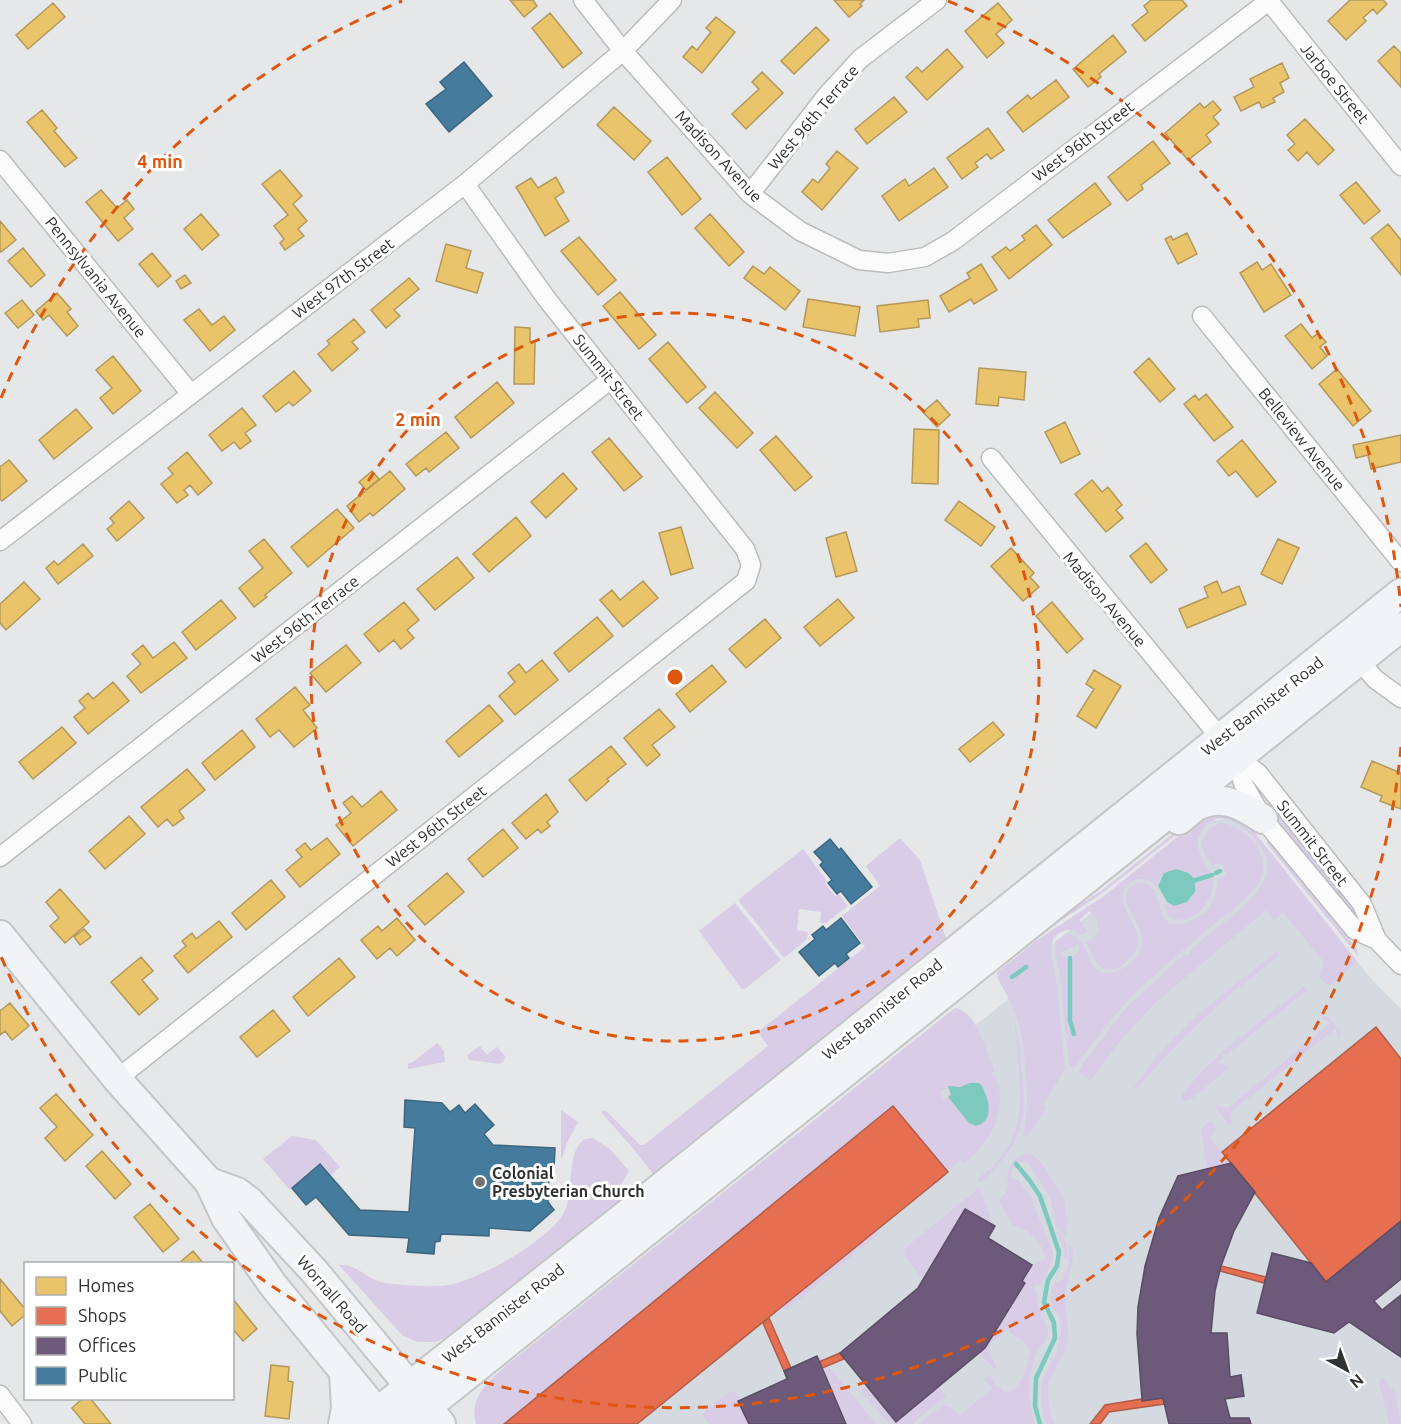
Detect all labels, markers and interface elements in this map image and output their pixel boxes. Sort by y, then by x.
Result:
street label: Jarboe Street [1297,39,1373,127]
street label: West 96th Terrace [764,61,862,173]
street label: West 96th Street [1029,97,1138,185]
street label: Madison Avenue [672,107,766,205]
text: 4 min [137,151,183,171]
street label: Pennsylvania Avenue [42,213,150,341]
street label: West 97th Street [289,234,398,322]
street label: Summit Street [570,331,648,424]
street label: Belleview Avenue [1255,384,1349,494]
text: 2 min [395,409,441,429]
street label: Madison Avenue [1060,548,1150,650]
street label: West 96th Terrace [248,572,362,666]
street label: West Bannister Road [1198,653,1326,759]
centre of rings [665,667,685,687]
street label: West 96th Street [382,781,490,871]
street label: Summit Street [1274,797,1352,890]
street label: West Bannister Road [818,955,946,1063]
place label: Colonial Presbyterian Church [492,1164,645,1200]
marker: Colonial Presbyterian Church [473,1175,487,1189]
street label: Wornall Road [294,1252,370,1336]
street label: West Bannister Road [439,1260,567,1366]
legend [24,1262,234,1400]
text: Homes [78,1275,135,1295]
text: Shops [78,1305,127,1325]
text: Offices [78,1335,136,1355]
north arrow [1317,1340,1377,1400]
text: Public [78,1365,127,1385]
text: N [1346,1371,1367,1392]

